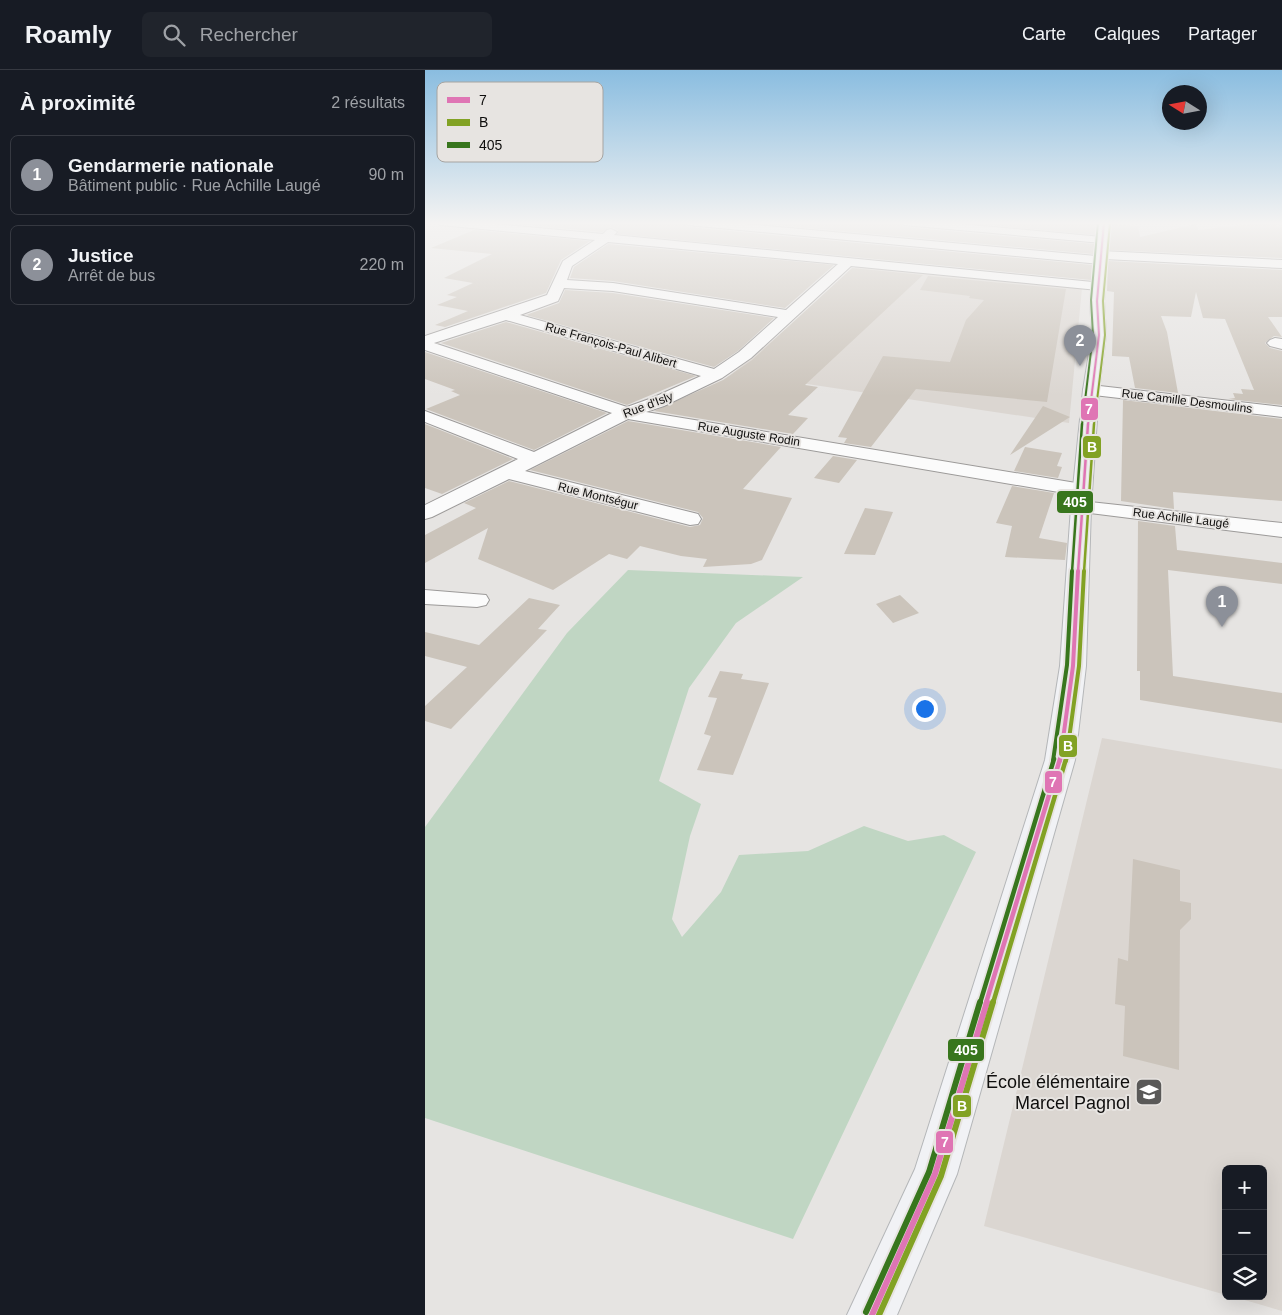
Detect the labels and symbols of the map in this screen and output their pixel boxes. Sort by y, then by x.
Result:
legend [437,82,603,162]
north arrow [1162,85,1207,130]
text: 7 [479,92,487,108]
text: B [479,114,488,130]
text: 405 [479,137,503,153]
street label: Rue François-Paul Alibert [544,320,679,371]
pin: 2 [1064,325,1096,366]
street label: Rue Camille Desmoulins [1121,386,1253,416]
street label: Rue d'Isly [621,389,675,421]
line badge: 7 [1080,397,1099,421]
text: 7 [1085,401,1093,417]
street label: Rue Auguste Rodin [697,419,801,449]
line badge: B [1082,435,1102,459]
text: B [1087,439,1097,455]
street label: Rue Montségur [557,479,639,513]
line badge: 405 [1056,490,1094,514]
text: 405 [1063,494,1087,510]
street label: Rue Achille Laugé [1132,505,1230,531]
pin: 1 [1206,586,1238,627]
your location [912,696,938,722]
line badge: B [1058,734,1078,758]
text: B [1063,738,1073,754]
line badge: 7 [1044,770,1063,794]
text: 7 [1049,774,1057,790]
line badge: 405 [947,1038,985,1062]
text: 405 [954,1042,978,1058]
place label: École élémentaire Marcel Pagnol [986,1072,1130,1113]
school or university icon: École élémentaire Marcel Pagnol [1134,1077,1164,1107]
line badge: B [952,1094,972,1118]
text: B [957,1098,967,1114]
line badge: 7 [935,1130,954,1154]
text: 7 [941,1134,949,1150]

